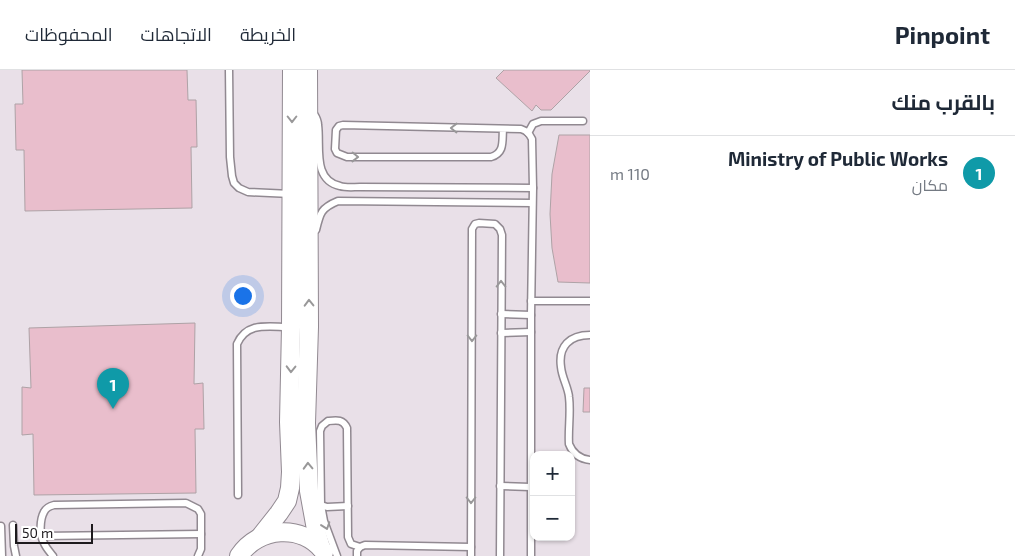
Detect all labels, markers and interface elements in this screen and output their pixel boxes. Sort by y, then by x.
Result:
text: Pinpoint [895,20,990,49]
text: المحفوظات [25,23,113,45]
text: الاتجاهات [141,23,212,45]
text: الخريطة [240,23,296,45]
text: بالقرب منك [891,89,995,114]
one-way arrow [287,115,297,123]
one-way arrow [450,123,458,133]
text: Ministry of Public Works [728,147,948,170]
one-way arrow [352,152,359,162]
text: 110 m [610,164,650,183]
text: 1 [976,164,982,183]
text: مكان [912,175,948,194]
one-way arrow [496,280,506,288]
your location [230,283,256,309]
one-way arrow [303,299,314,307]
one-way arrow [467,334,477,342]
one-way arrow [285,365,296,373]
pin: 1 [97,368,129,409]
map controls [530,451,575,541]
button: + [530,451,575,496]
one-way arrow [303,461,313,469]
button: − [530,496,575,541]
one-way arrow [466,497,476,505]
scale bar [15,521,92,544]
one-way arrow [321,522,331,530]
text: 50 m [22,524,53,541]

